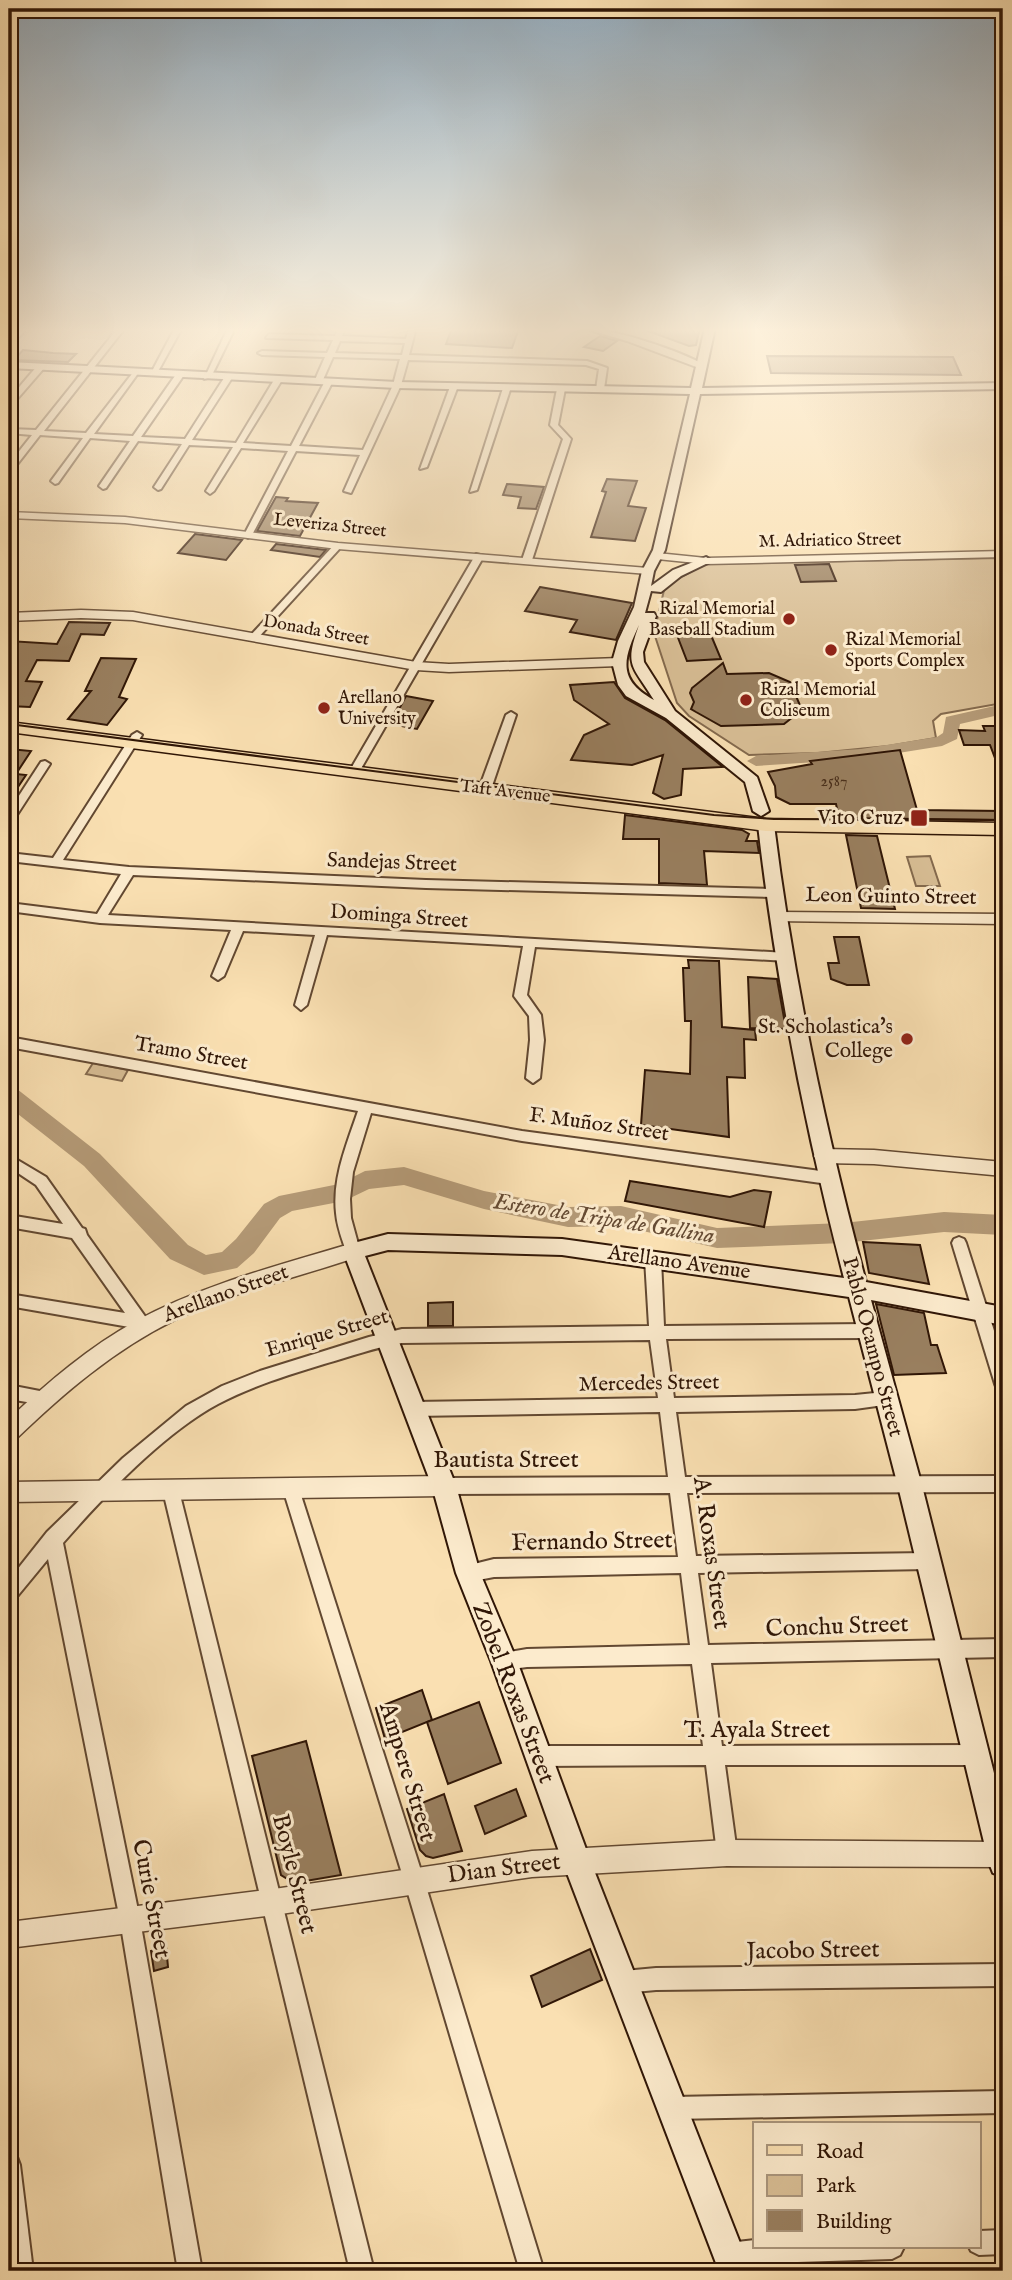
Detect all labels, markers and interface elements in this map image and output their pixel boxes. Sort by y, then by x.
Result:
street label: Leveriza Street [272,509,388,543]
street label: M. Adriatico Street [758,528,902,554]
place label: Rizal Memorial Baseball Stadium [649,598,775,642]
street label: Donada Street [261,610,371,652]
marker: Rizal Memorial Baseball Stadium [781,611,797,627]
place label: Rizal Memorial Sports Complex [845,629,965,673]
marker: Rizal Memorial Sports Complex [823,642,839,658]
place label: Rizal Memorial Coliseum [760,679,876,723]
place label: Arellano University [337,687,416,731]
marker: Rizal Memorial Coliseum [738,692,754,708]
marker: Arellano University [316,700,332,716]
house number: 2587 [820,772,848,792]
street label: Taft Avenue [458,775,552,809]
place label: Vito Cruz [816,805,903,832]
marker: Vito Cruz [909,808,929,828]
street label: Sandejas Street [327,847,457,879]
street label: Leon Guinto Street [805,882,977,912]
street label: Dominga Street [329,899,469,935]
place label: St. Scholastica's College [758,1014,893,1065]
street label: Tramo Street [132,1031,250,1077]
marker: St. Scholastica's College [899,1031,915,1047]
street label: F. Muñoz Street [527,1102,671,1148]
water label: Estero de Tripa de Gallina [490,1187,717,1251]
street label: Arellano Avenue [605,1240,752,1286]
street label: Pablo Ocampo Street [835,1254,909,1440]
street label: Arellano Street [159,1259,292,1329]
street label: Enrique Street [262,1304,392,1364]
street label: Mercedes Street [579,1369,719,1399]
street label: Bautista Street [433,1445,579,1476]
street label: A. Roxas Street [685,1474,737,1631]
street label: Fernando Street [511,1525,673,1559]
street label: Zobel Roxas Street [464,1598,562,1788]
street label: Conchu Street [765,1609,909,1645]
street label: Ampere Street [371,1698,443,1845]
street label: T. Ayala Street [684,1715,830,1746]
street label: Boyle Street [264,1811,324,1937]
street label: Curie Street [124,1837,178,1961]
street label: Dian Street [446,1847,562,1891]
street label: Jacobo Street [743,1934,880,1968]
legend [753,2122,981,2248]
text: Road [816,2139,864,2166]
text: Park [816,2173,857,2200]
text: Building [816,2209,892,2236]

